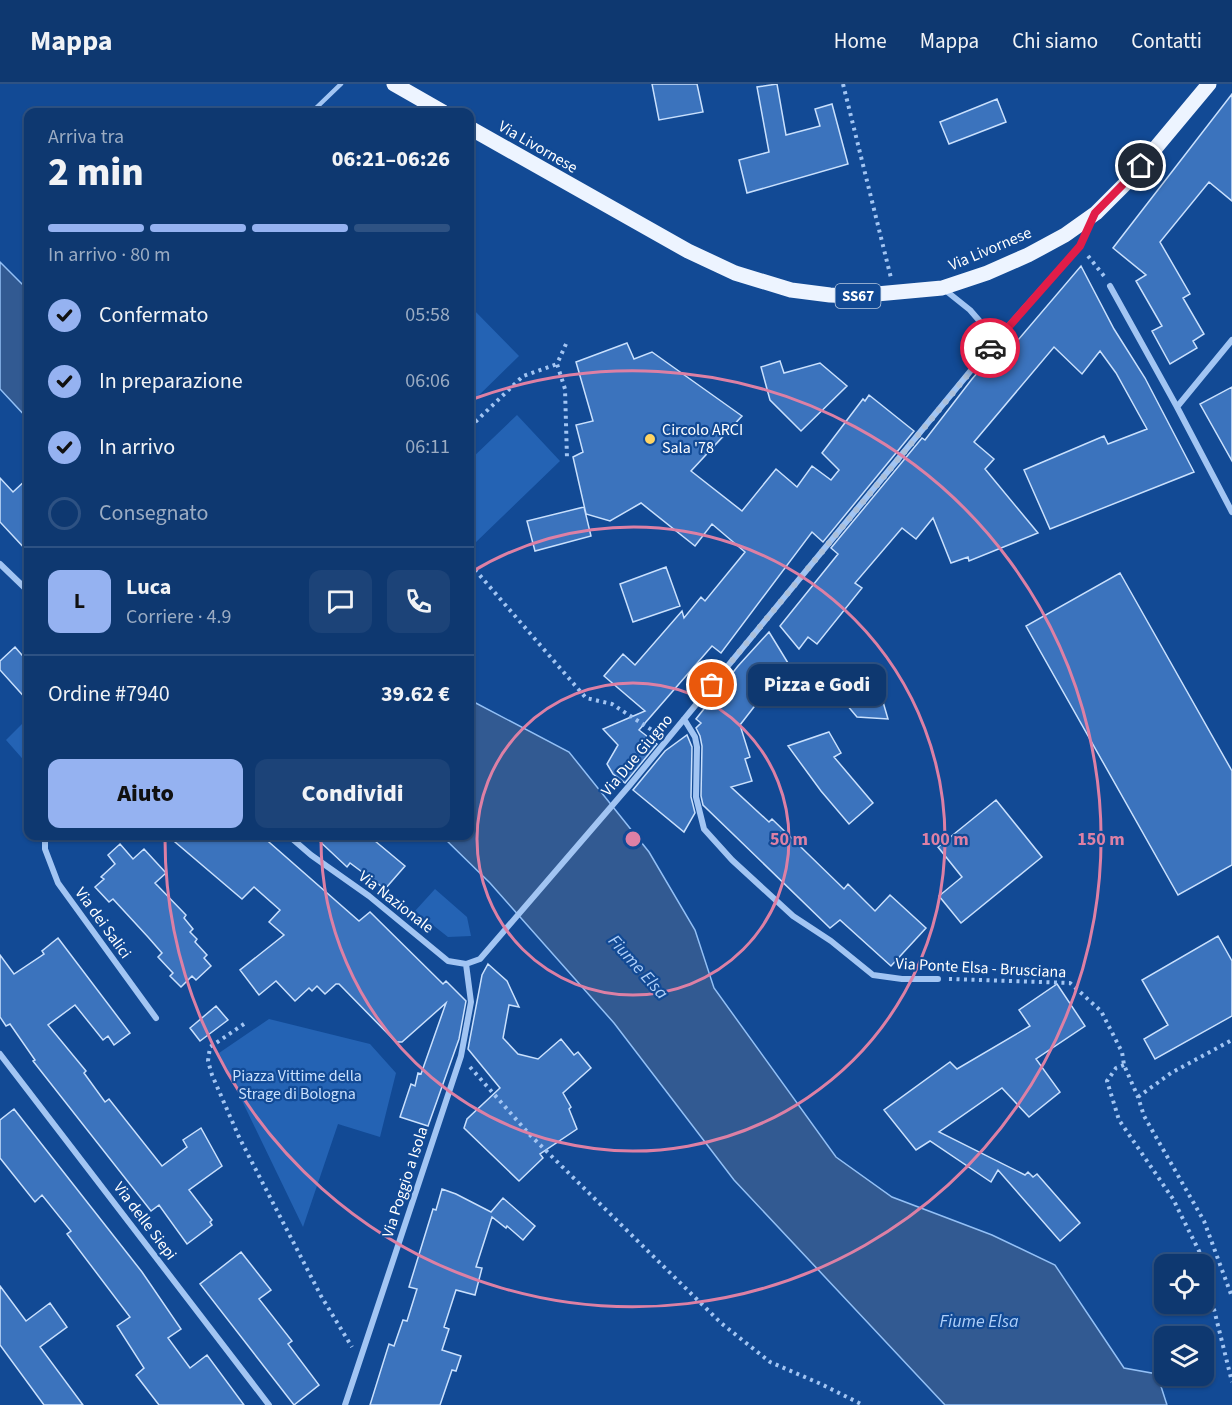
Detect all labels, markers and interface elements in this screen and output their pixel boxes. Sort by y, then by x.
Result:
text: Mappa [30,21,113,61]
text: Home [834,26,887,56]
text: Mappa [920,26,979,56]
text: Chi siamo [1012,26,1098,56]
text: Contatti [1131,26,1202,56]
street label: Via Livornese [494,115,582,179]
text: Arriva tra [48,123,124,151]
pin [1115,140,1166,191]
text: 06:21–06:26 [332,143,450,175]
text: 2 min [48,145,144,201]
icon: home [1124,149,1157,182]
street label: Via Livornese [945,222,1035,276]
text: In arrivo · 80 m [48,241,171,269]
road number: SS67 [836,284,880,308]
icon: check [48,299,81,332]
text: Confermato [99,299,208,331]
text: 05:58 [405,301,450,329]
courier [960,318,1020,378]
icon: car [974,332,1007,365]
icon: check [48,365,81,398]
text: In preparazione [99,365,243,397]
text: 06:06 [405,367,450,395]
place label: Circolo ARCI Sala '78 [662,419,743,459]
icon: check [48,431,81,464]
text: In arrivo [99,431,175,463]
marker: Circolo ARCI Sala '78 [643,432,657,446]
text: 06:11 [405,433,450,461]
text: Consegnato [99,497,208,529]
button: chat [309,570,372,633]
button: phone [387,570,450,633]
text: Luca [126,571,171,603]
text: L [74,585,85,617]
text: Corriere · 4.9 [126,603,231,631]
pin [686,659,737,710]
callout: Pizza e Godi [748,664,886,706]
icon: bag [695,668,728,701]
text: Pizza e Godi [764,671,870,699]
text: Ordine #7940 [48,678,170,710]
text: 39.62 € [381,678,450,710]
street label: Via Due Giugno [596,709,678,801]
button: Aiuto [48,759,243,828]
button: Condividi [255,759,450,828]
text: 50 m [770,827,808,852]
text: 100 m [921,827,969,852]
text: 150 m [1077,827,1125,852]
centre of rings [623,829,643,849]
street label: Via Nazionale [354,866,438,938]
street label: Via dei Salici [70,883,136,963]
water label: Fiume Elsa [602,929,674,1005]
street label: Via Ponte Elsa - Brusciana [895,953,1067,983]
park label: Piazza Vittime della Strage di Bologna [232,1065,362,1105]
street label: Via Poggio a Isola [377,1124,433,1240]
street label: Via delle Siepi [108,1177,182,1265]
map controls [1154,1254,1214,1386]
button: locate [1154,1254,1214,1314]
water label: Fiume Elsa [939,1309,1019,1334]
button: layers [1154,1326,1214,1386]

